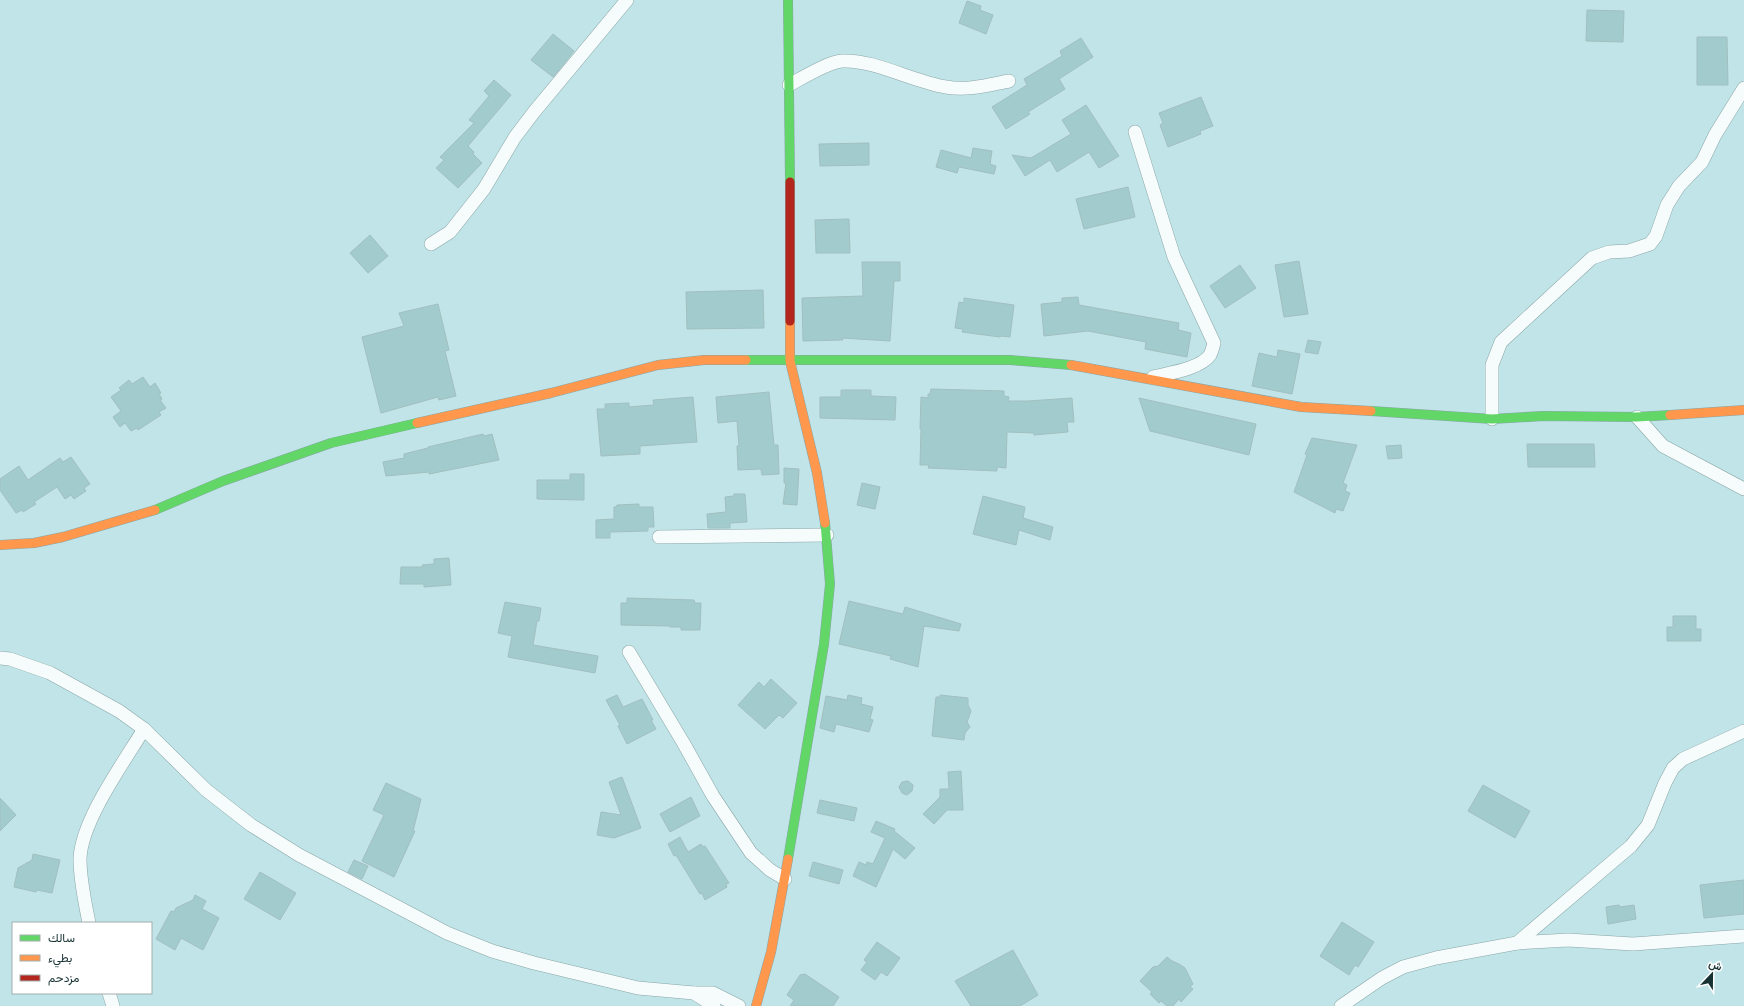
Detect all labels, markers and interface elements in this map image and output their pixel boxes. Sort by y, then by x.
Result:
legend [12,922,152,994]
text: سالك [48,931,75,945]
text: بطيء [48,951,72,968]
north arrow [1692,954,1732,994]
text: ش [1707,957,1724,974]
text: مزدحم [48,971,79,986]

